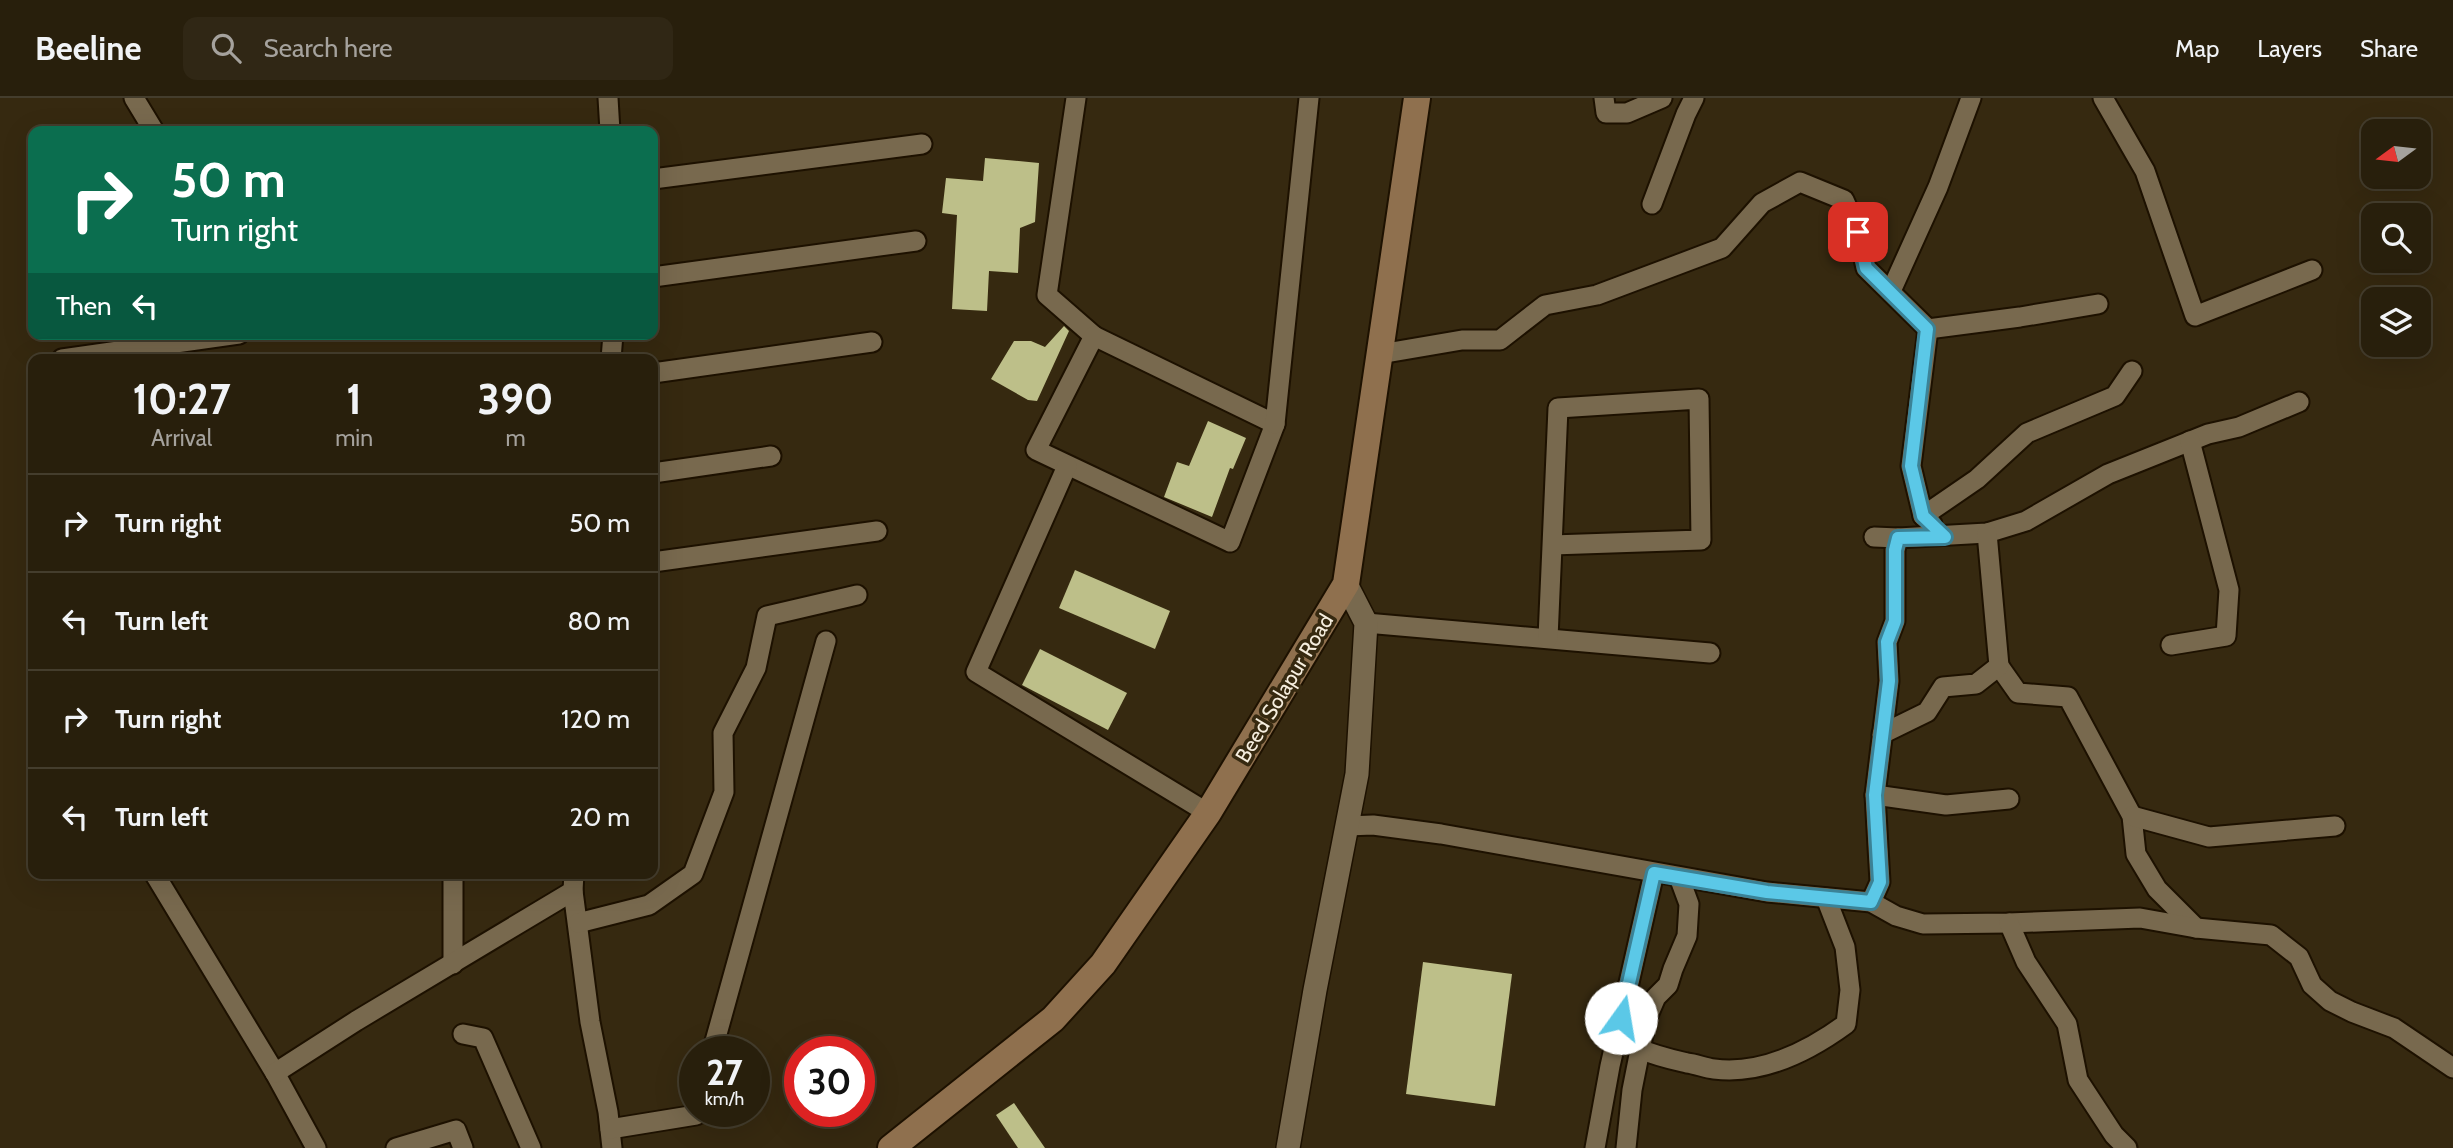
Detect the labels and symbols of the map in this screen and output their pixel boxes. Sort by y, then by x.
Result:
north arrow [2361,119,2431,189]
pin [1828,202,1888,262]
street label: Beed Solapur Road [1230,609,1338,767]
position arrow [1584,981,1658,1055]
speed limit sign: 30 [784,1036,875,1127]

